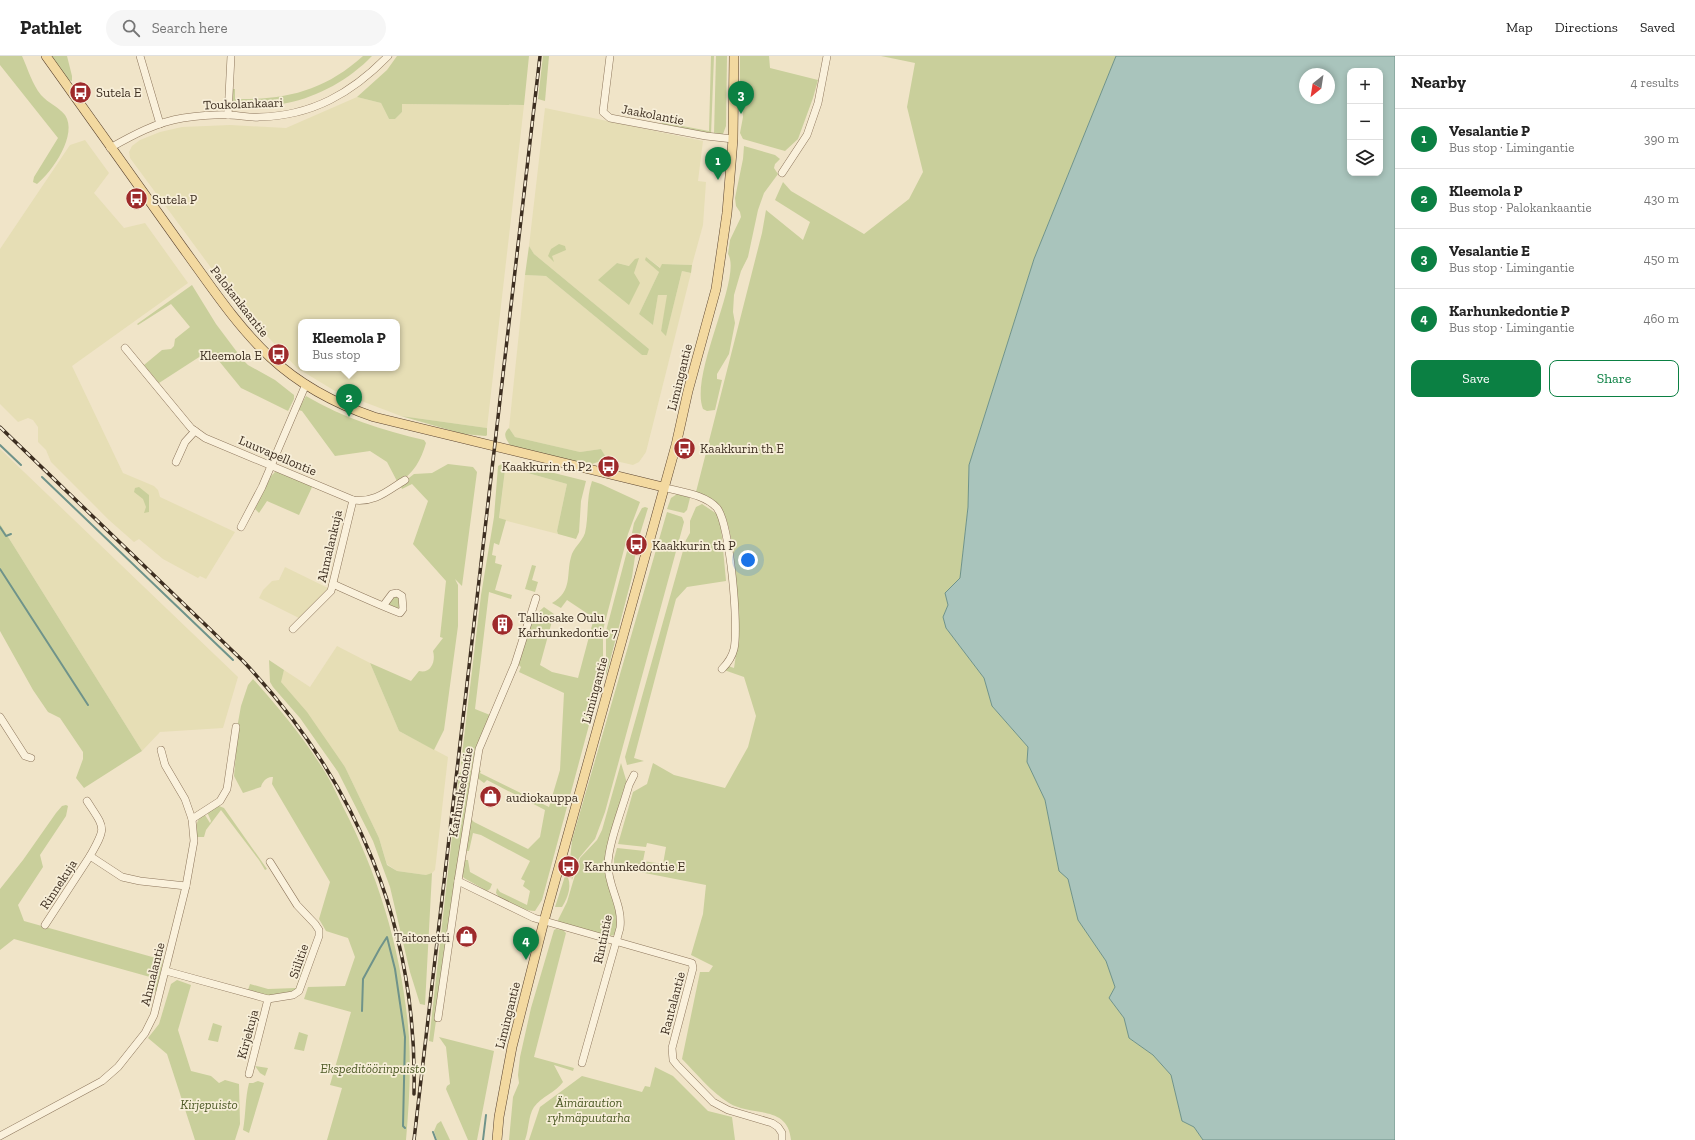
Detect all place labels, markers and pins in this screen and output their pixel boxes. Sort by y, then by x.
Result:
bus stop icon: Sutela E [68,79,94,105]
pin: 3 [728,81,754,114]
place label: Sutela E [96,85,142,100]
pin: 1 [705,147,731,180]
bus stop icon: Sutela P [124,186,150,212]
place label: Sutela P [152,192,198,207]
bus stop icon: Kleemola E [265,342,291,368]
place label: Kleemola E [200,348,262,363]
pin: 2 [336,384,362,417]
bus stop icon: Kaakkurin th E [672,435,698,461]
place label: Kaakkurin th E [700,441,784,456]
bus stop icon: Kaakkurin th P2 [595,453,621,479]
place label: Kaakkurin th P2 [502,459,592,474]
bus stop icon: Kaakkurin th P [623,532,649,558]
place label: Kaakkurin th P [652,538,736,553]
place label: Talliosake Oulu Karhunkedontie 7 [518,610,618,640]
building icon: Talliosake Oulu Karhunkedontie 7 [489,611,515,637]
shop icon: audiokauppa [478,784,504,810]
place label: audiokauppa [506,790,579,805]
bus stop icon: Karhunkedontie E [556,853,582,879]
place label: Karhunkedontie E [584,859,685,874]
shop icon: Taitonetti [453,924,479,950]
pin: 4 [513,927,539,960]
place label: Taitonetti [394,930,450,945]

